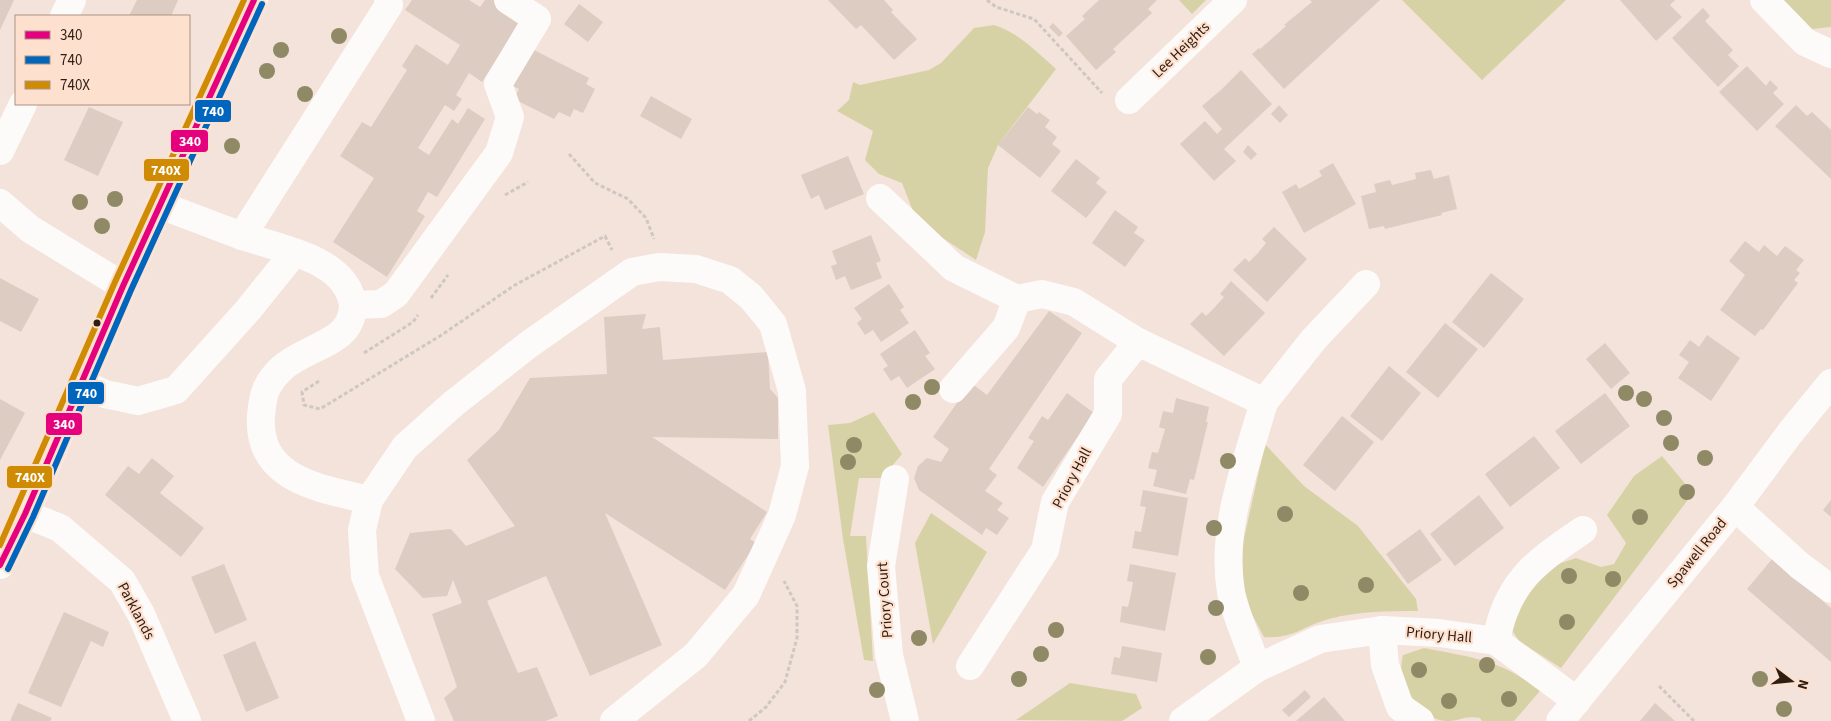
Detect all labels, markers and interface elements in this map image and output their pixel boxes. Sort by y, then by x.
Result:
legend [15,15,190,105]
street label: Lee Heights [1148,17,1214,83]
text: 340 [60,25,82,46]
text: 740 [60,50,82,71]
text: 740X [60,75,90,96]
line badge: 740 [194,99,232,123]
text: 740 [202,102,224,122]
line badge: 340 [170,129,209,153]
text: 340 [179,132,201,152]
line badge: 740X [143,158,190,182]
text: 740X [151,161,181,181]
unlabelled marker [92,318,102,328]
line badge: 740 [67,381,105,405]
text: 740 [75,384,97,404]
line badge: 340 [45,412,83,436]
text: 340 [53,415,75,435]
street label: Priory Hall [1047,444,1097,512]
line badge: 740X [6,465,53,489]
text: 740X [15,468,45,488]
street label: Spawell Road [1662,513,1732,593]
street label: Priory Court [872,561,898,639]
street label: Parklands [112,579,160,643]
street label: Priory Hall [1405,622,1473,648]
north arrow [1766,656,1816,706]
text: N [1792,677,1813,692]

